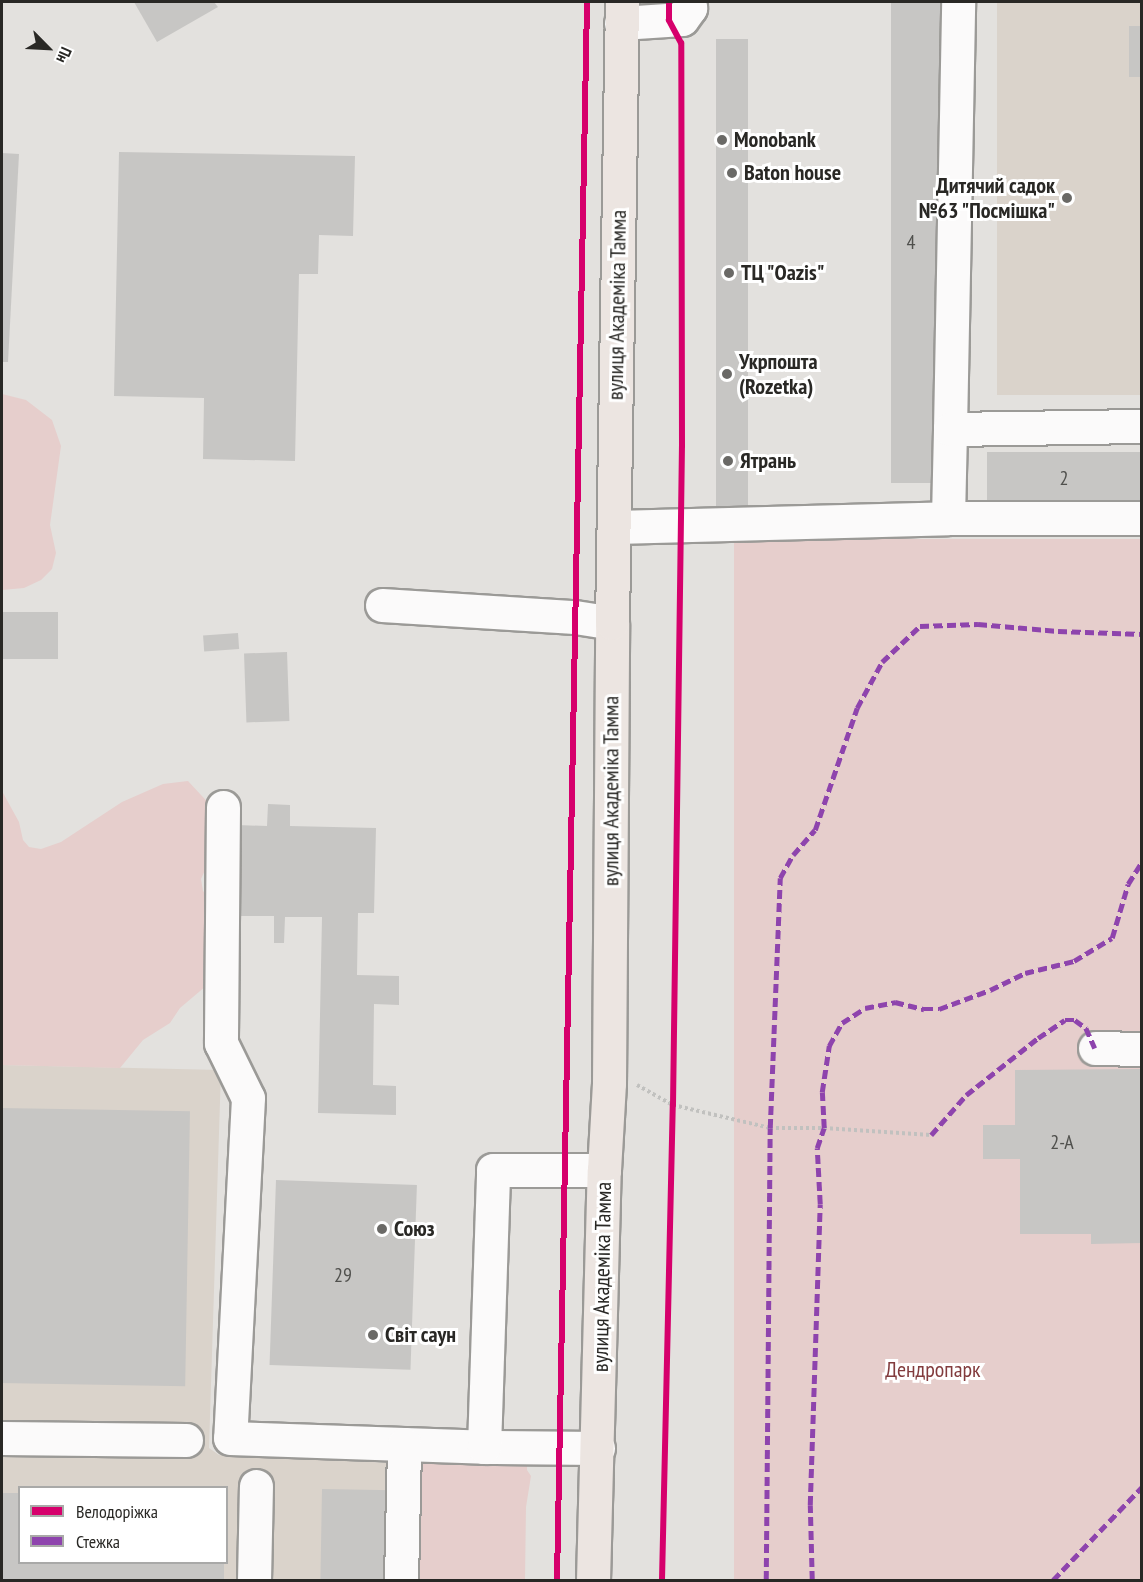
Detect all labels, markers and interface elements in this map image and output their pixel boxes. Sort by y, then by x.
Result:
north arrow [18,18,78,78]
text: Пн [52,44,77,66]
place label: Monobank [734,127,816,153]
marker: Monobank [715,133,729,147]
place label: Baton house [744,160,841,186]
marker: Baton house [725,166,739,180]
place label: Дитячий садок №63 "Посмішка" [917,172,1055,224]
marker: Дитячий садок №63 "Посмішка" [1060,191,1074,205]
street label: вулиця Академіка Тамма [602,209,632,401]
house number: 4 [907,230,915,254]
place label: ТЦ "Oazis" [741,260,825,286]
marker: ТЦ "Oazis" [722,266,736,280]
place label: Укрпошта (Rozetka) [739,348,817,400]
marker: Укрпошта (Rozetka) [720,367,734,381]
place label: Ятрань [740,448,796,474]
marker: Ятрань [721,454,735,468]
house number: 2 [1060,466,1068,490]
street label: вулиця Академіка Тамма [598,695,624,887]
house number: 2-А [1050,1130,1074,1154]
street label: вулиця Академіка Тамма [587,1181,617,1373]
place label: Союз [394,1216,434,1242]
marker: Союз [375,1222,389,1236]
house number: 29 [334,1263,352,1287]
place label: Світ саун [385,1322,457,1348]
marker: Світ саун [366,1328,380,1342]
park label: Дендропарк [885,1357,981,1383]
legend [18,1486,228,1564]
text: Велодоріжка [76,1500,158,1523]
text: Стежка [76,1530,120,1553]

